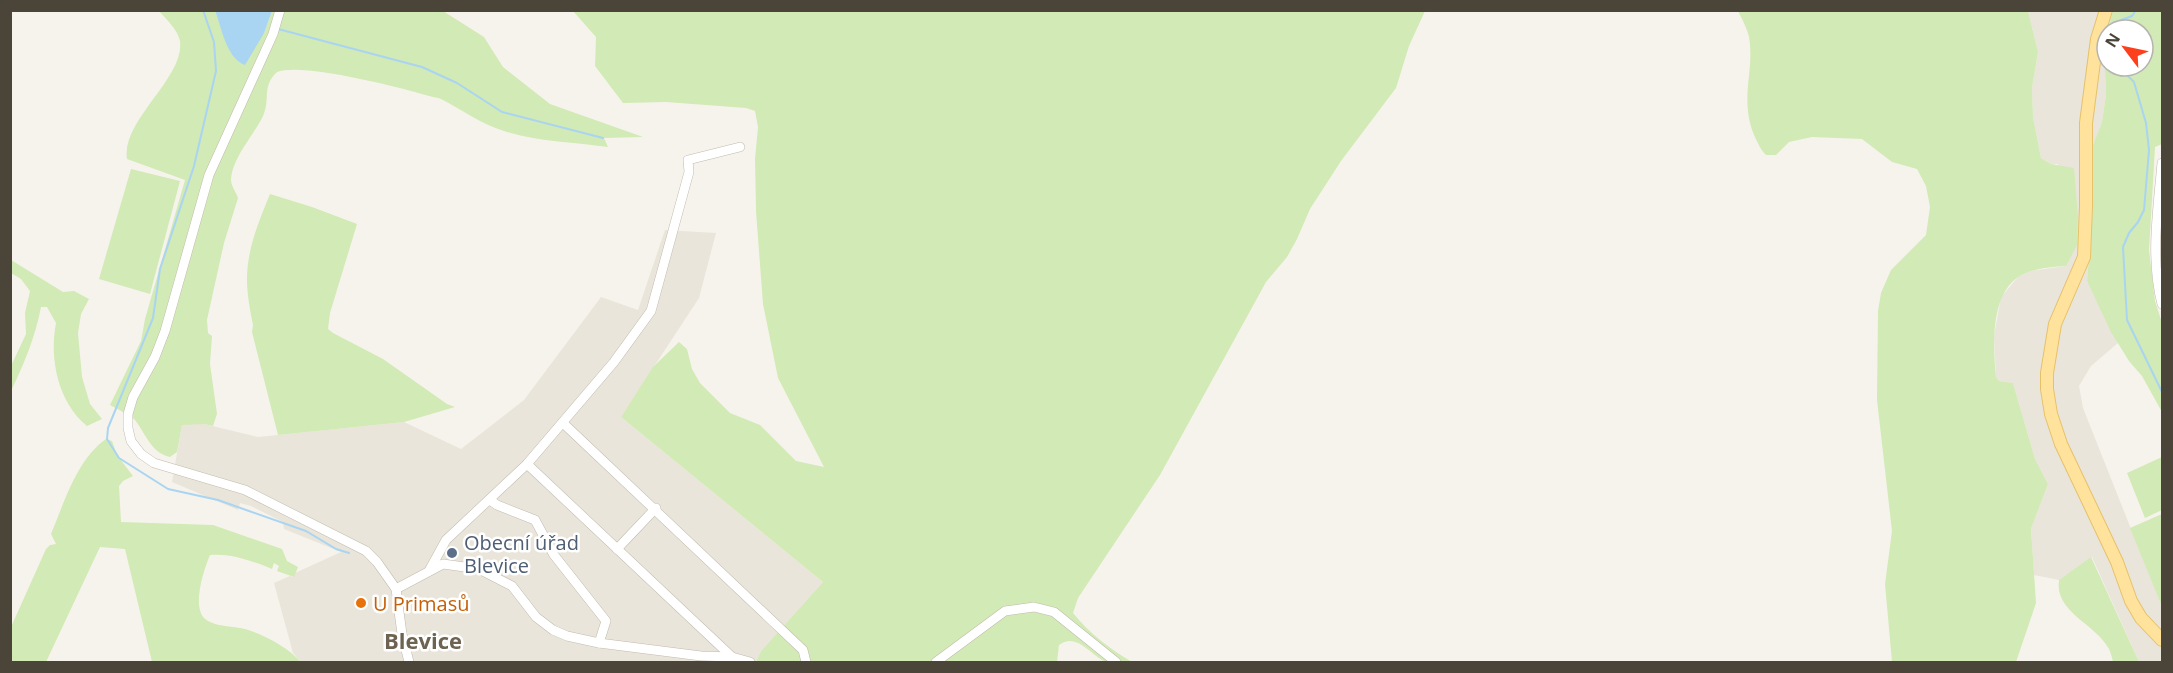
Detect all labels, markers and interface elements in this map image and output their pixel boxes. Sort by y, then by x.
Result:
north arrow [2095,18,2155,78]
text: N [2100,29,2125,51]
place label: Obecní úřad Blevice [464,529,579,579]
marker: Obecní úřad Blevice [445,546,459,560]
place label: U Primasů [373,590,469,617]
marker: U Primasů [354,596,368,610]
district label: Blevice [384,625,462,655]

